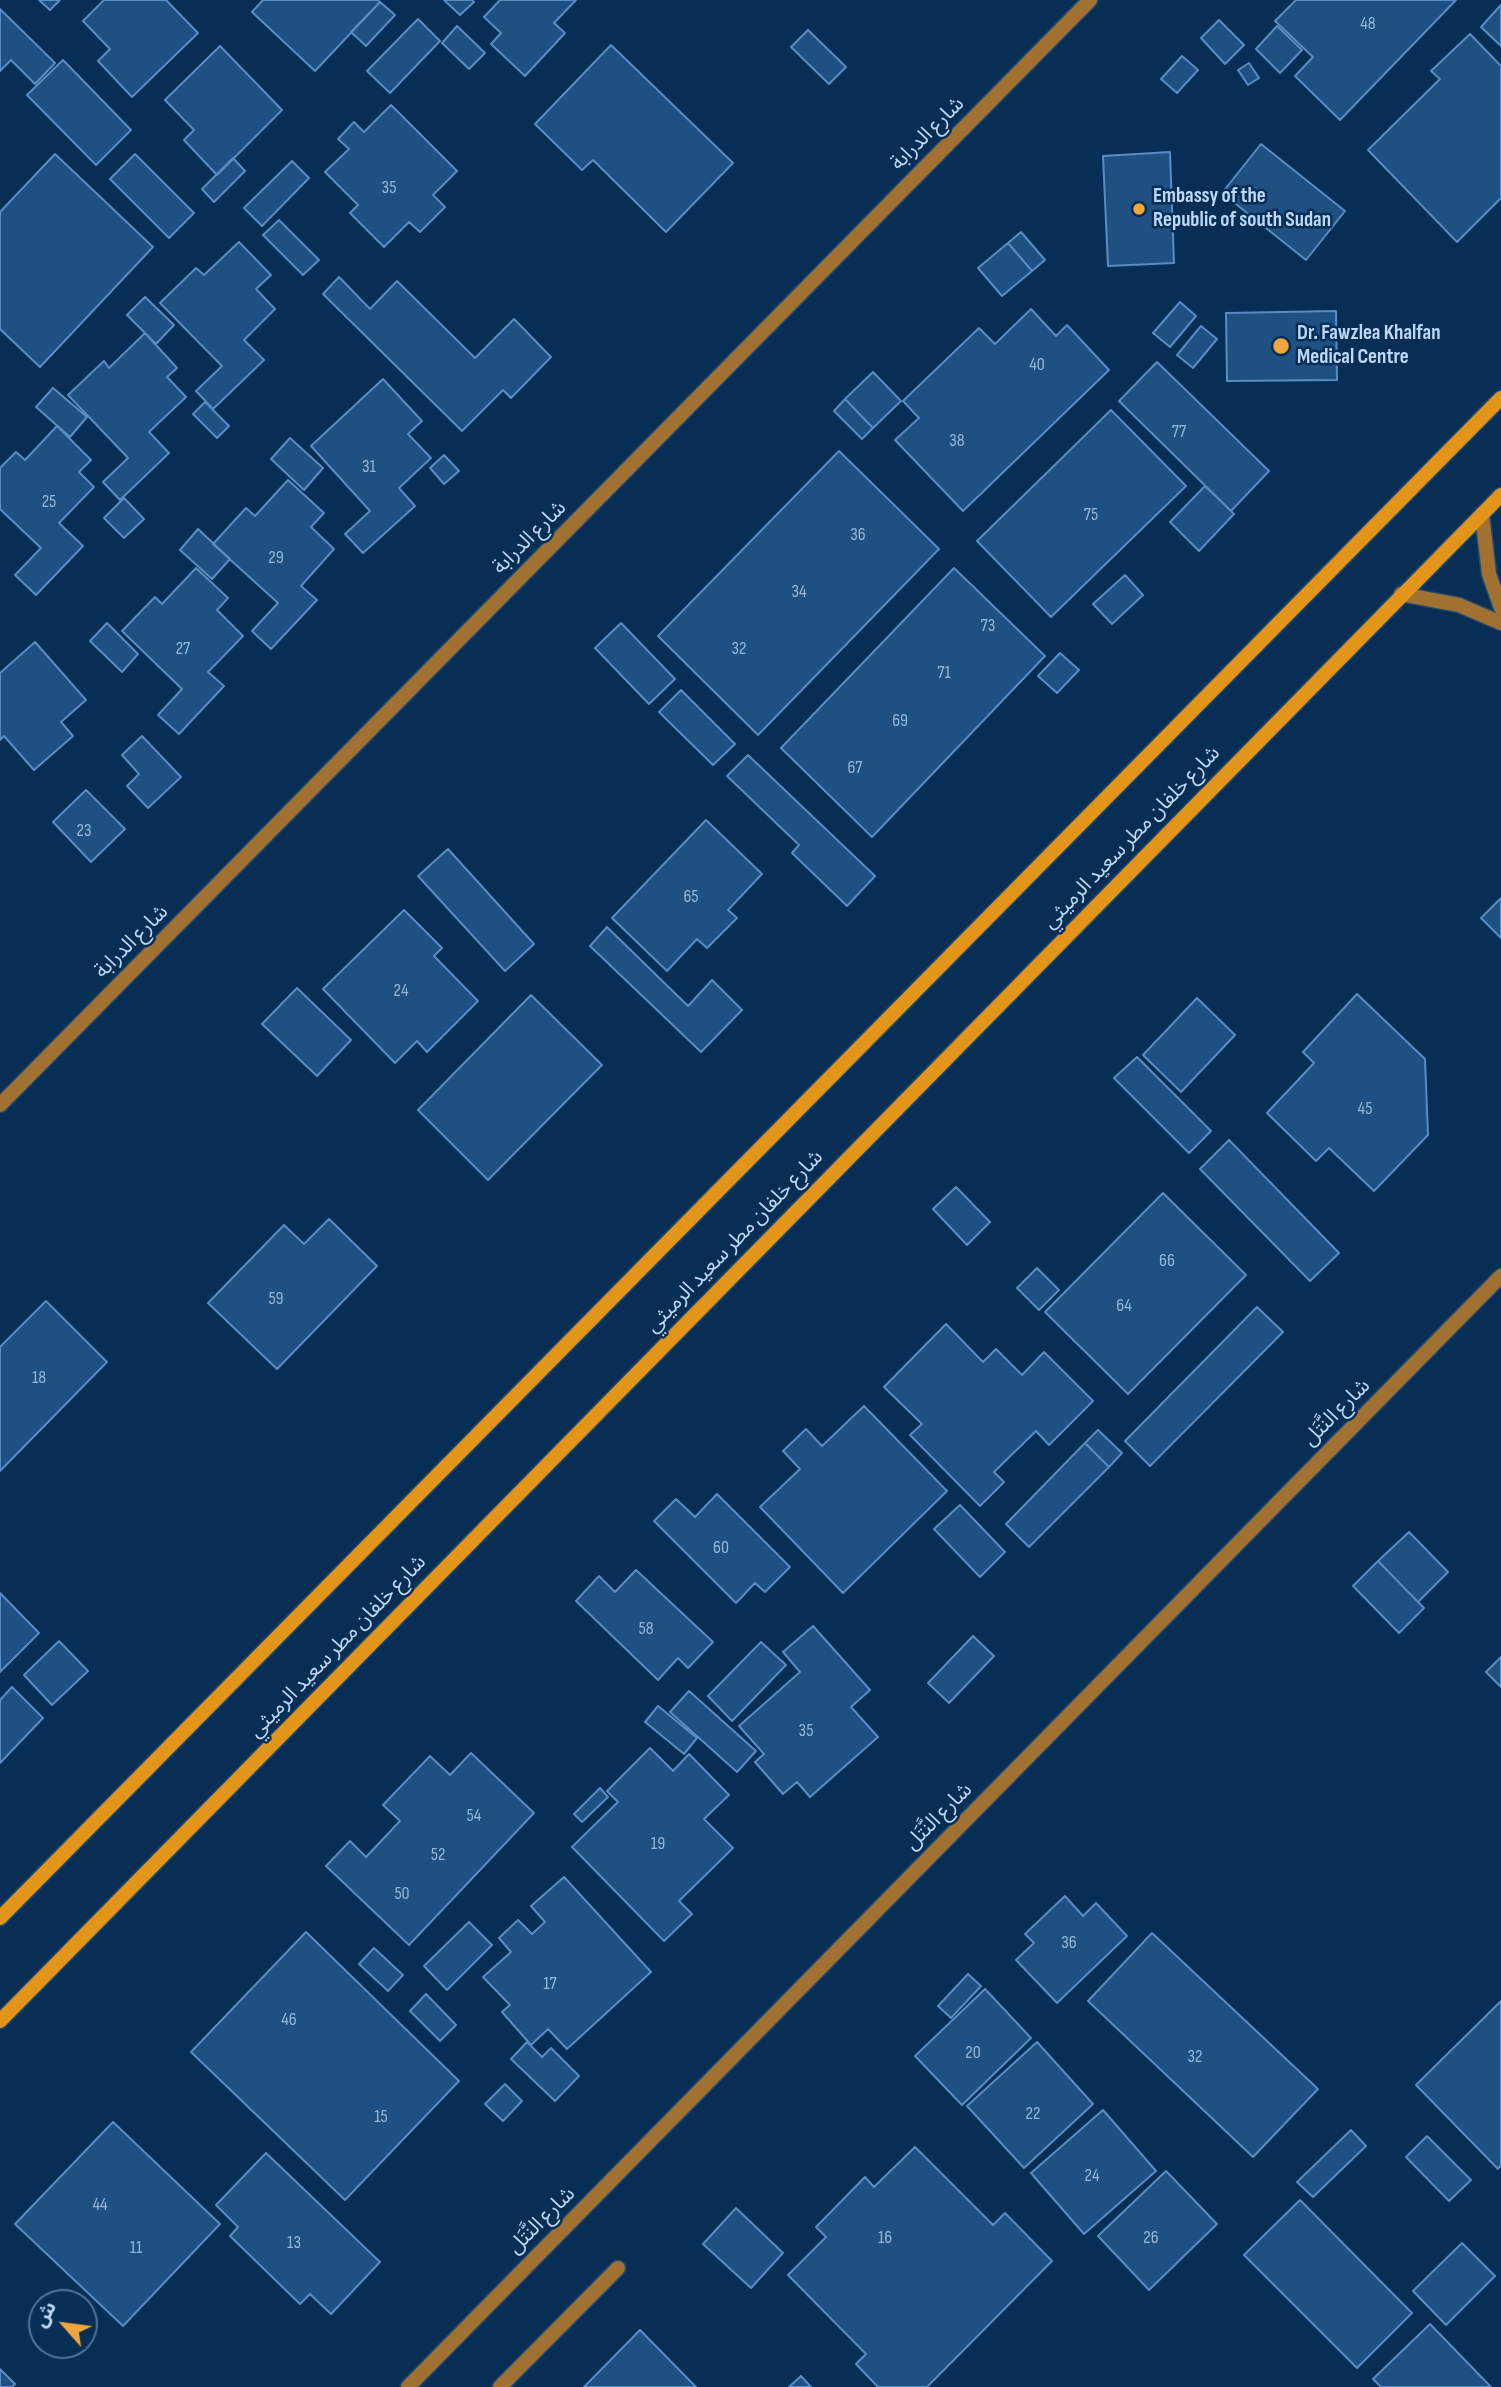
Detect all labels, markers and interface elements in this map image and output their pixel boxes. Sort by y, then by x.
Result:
house number: 48 [1360,13,1376,35]
street label: شارع الدرابة [886,92,970,176]
house number: 35 [382,177,396,199]
place label: Embassy of the Republic of south Sudan [1153,184,1331,234]
marker: Embassy of the Republic of south Sudan [1131,201,1147,217]
place label: Dr. Fawzlea Khalfan Medical Centre [1297,321,1441,371]
marker: Dr. Fawzlea Khalfan Medical Centre [1271,336,1291,356]
house number: 40 [1029,354,1045,376]
house number: 77 [1172,421,1186,443]
house number: 38 [949,430,965,452]
house number: 31 [362,456,376,478]
house number: 25 [42,491,56,513]
street label: شارع الدرابة [488,496,572,580]
house number: 75 [1084,504,1098,526]
house number: 36 [850,524,866,546]
house number: 29 [268,547,284,569]
house number: 34 [791,581,807,603]
house number: 73 [981,615,995,637]
house number: 27 [176,638,190,660]
house number: 32 [732,638,746,660]
house number: 71 [937,662,951,684]
house number: 69 [892,710,908,732]
street label: شارع خلفان مطر سعيد الرميثي [1038,741,1226,935]
house number: 67 [847,757,863,779]
house number: 23 [77,820,91,842]
house number: 65 [683,886,699,908]
street label: شارع الدرابة [90,900,174,984]
house number: 24 [394,980,408,1002]
house number: 45 [1358,1098,1372,1120]
street label: شارع خلفان مطر سعيد الرميثي [641,1145,829,1339]
house number: 66 [1159,1250,1175,1272]
house number: 59 [268,1288,284,1310]
house number: 64 [1116,1295,1132,1317]
house number: 18 [32,1367,46,1389]
street label: شارع النَّتَل [1298,1374,1376,1452]
house number: 60 [713,1537,729,1559]
street label: شارع خلفان مطر سعيد الرميثي [244,1550,432,1744]
house number: 58 [638,1618,654,1640]
house number: 35 [799,1720,813,1742]
street label: شارع النَّتَل [900,1778,978,1856]
house number: 54 [467,1805,481,1827]
house number: 19 [651,1833,665,1855]
house number: 52 [431,1844,445,1866]
house number: 50 [394,1883,410,1905]
house number: 36 [1061,1932,1077,1954]
house number: 17 [543,1973,557,1995]
house number: 46 [281,2009,297,2031]
house number: 20 [965,2042,981,2064]
house number: 32 [1188,2046,1202,2068]
house number: 22 [1026,2103,1040,2125]
house number: 15 [374,2106,388,2128]
house number: 24 [1085,2165,1099,2187]
street label: شارع النَّتَل [503,2182,581,2260]
house number: 44 [92,2194,108,2216]
house number: 16 [878,2227,892,2249]
house number: 26 [1143,2227,1159,2249]
house number: 13 [287,2232,301,2254]
house number: 11 [130,2237,142,2259]
north arrow [28,2289,98,2359]
text: ش [30,2298,62,2332]

